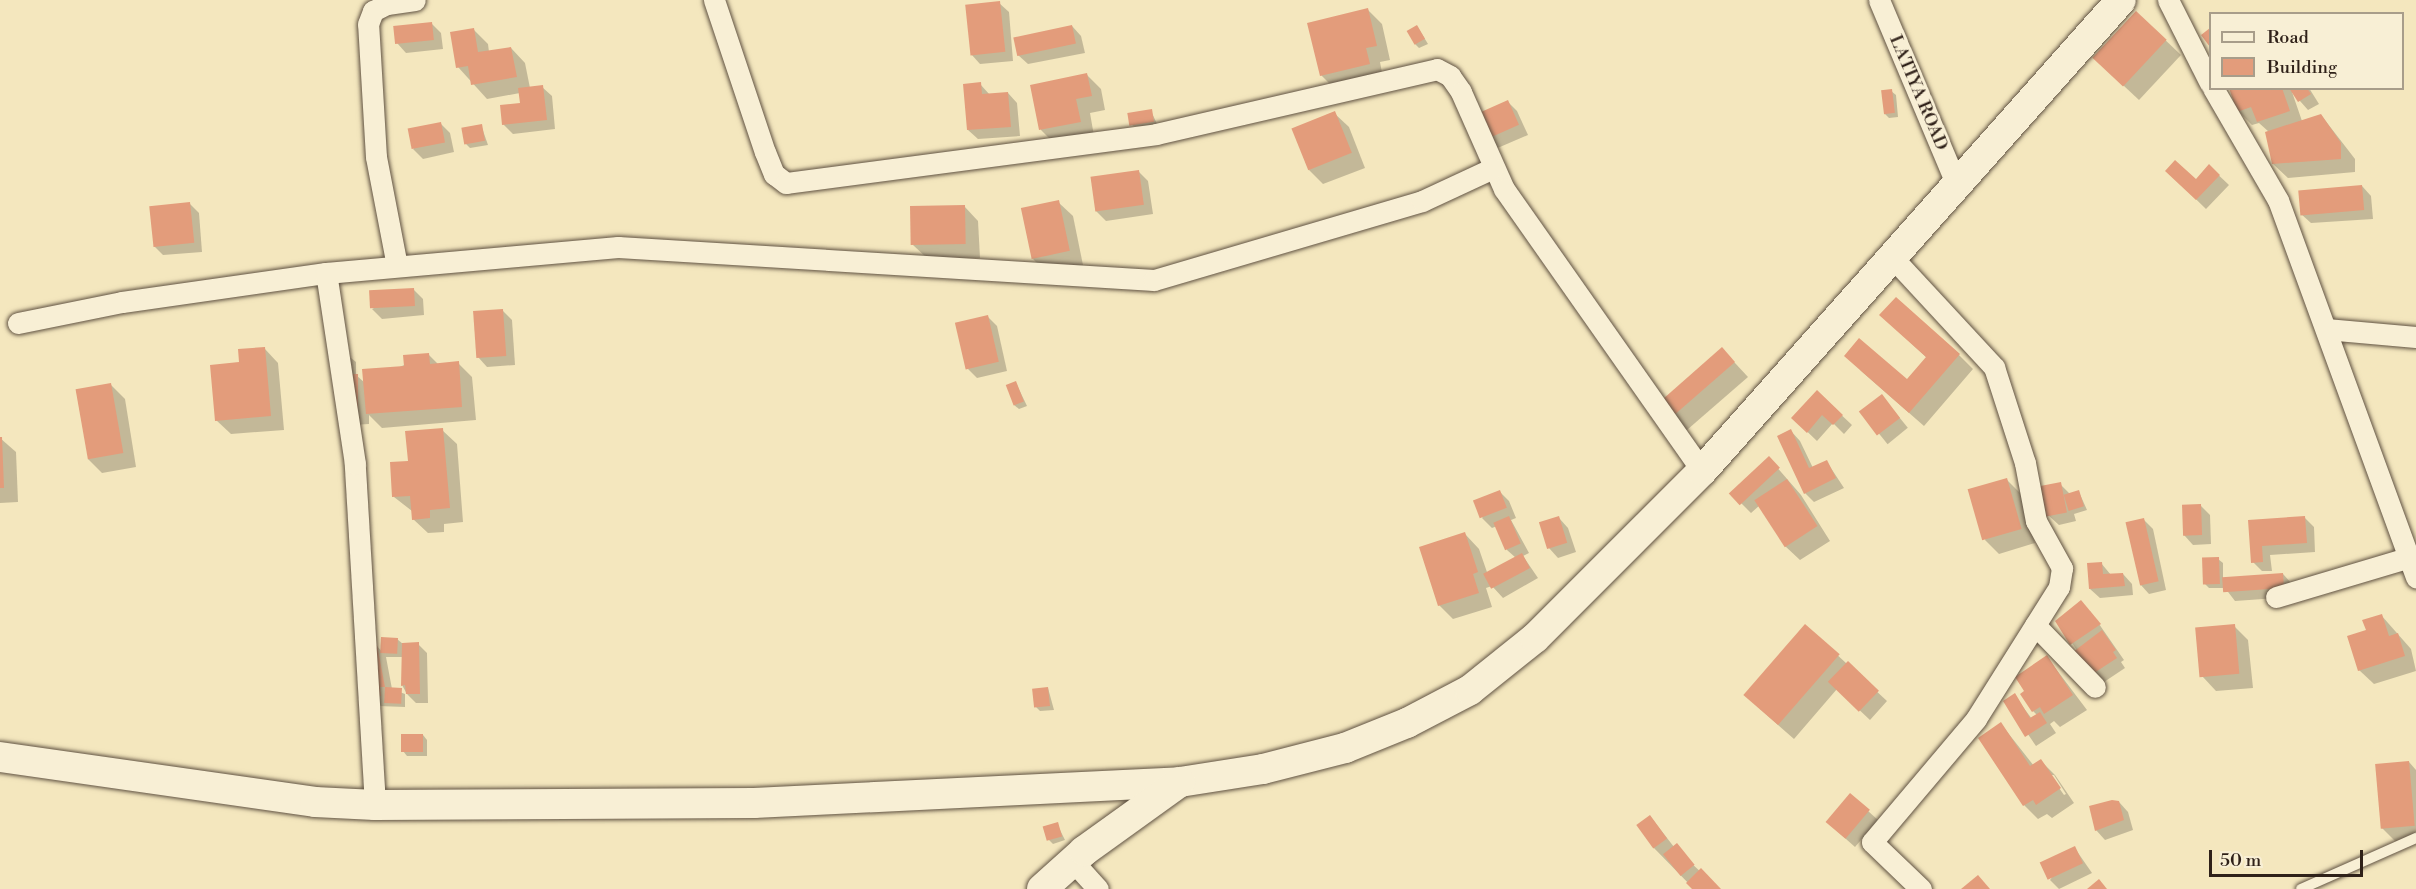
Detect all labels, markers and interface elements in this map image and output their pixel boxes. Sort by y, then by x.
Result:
legend [2209,12,2404,90]
text: Road [2267,26,2309,49]
street label: LATIYA ROAD [1884,32,1952,154]
text: Building [2267,56,2337,79]
scale bar [2212,838,2366,876]
text: 50 m [2220,849,2261,872]

